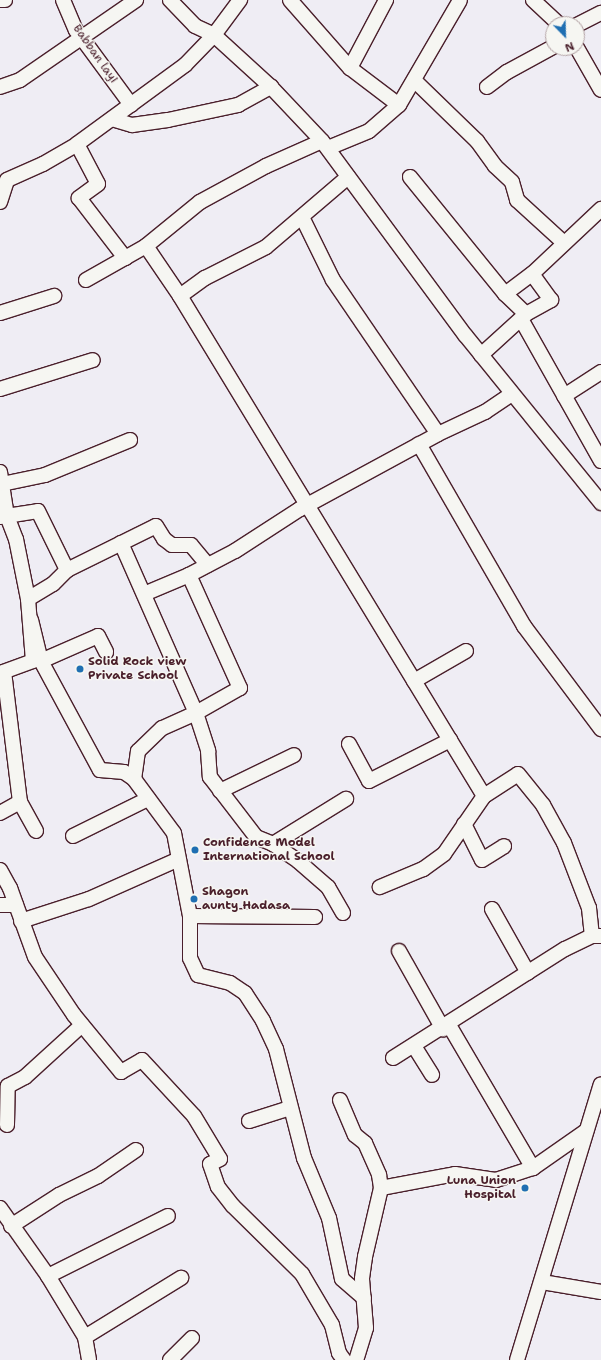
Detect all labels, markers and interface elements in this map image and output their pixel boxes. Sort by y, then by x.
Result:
north arrow [545,16,585,56]
street label: Babban layi [70,22,120,86]
text: N [563,38,576,55]
place label: Solid Rock view Private School [88,655,186,683]
marker: Solid Rock view Private School [75,664,85,674]
place label: Confidence Model International School [203,836,335,864]
marker: Confidence Model International School [190,845,200,855]
place label: Shagon aunty Hadasa [202,885,290,913]
marker: Shagon aunty Hadasa [189,894,199,904]
place label: Luna Union Hospital [447,1174,516,1202]
marker: Luna Union Hospital [519,1182,531,1194]

